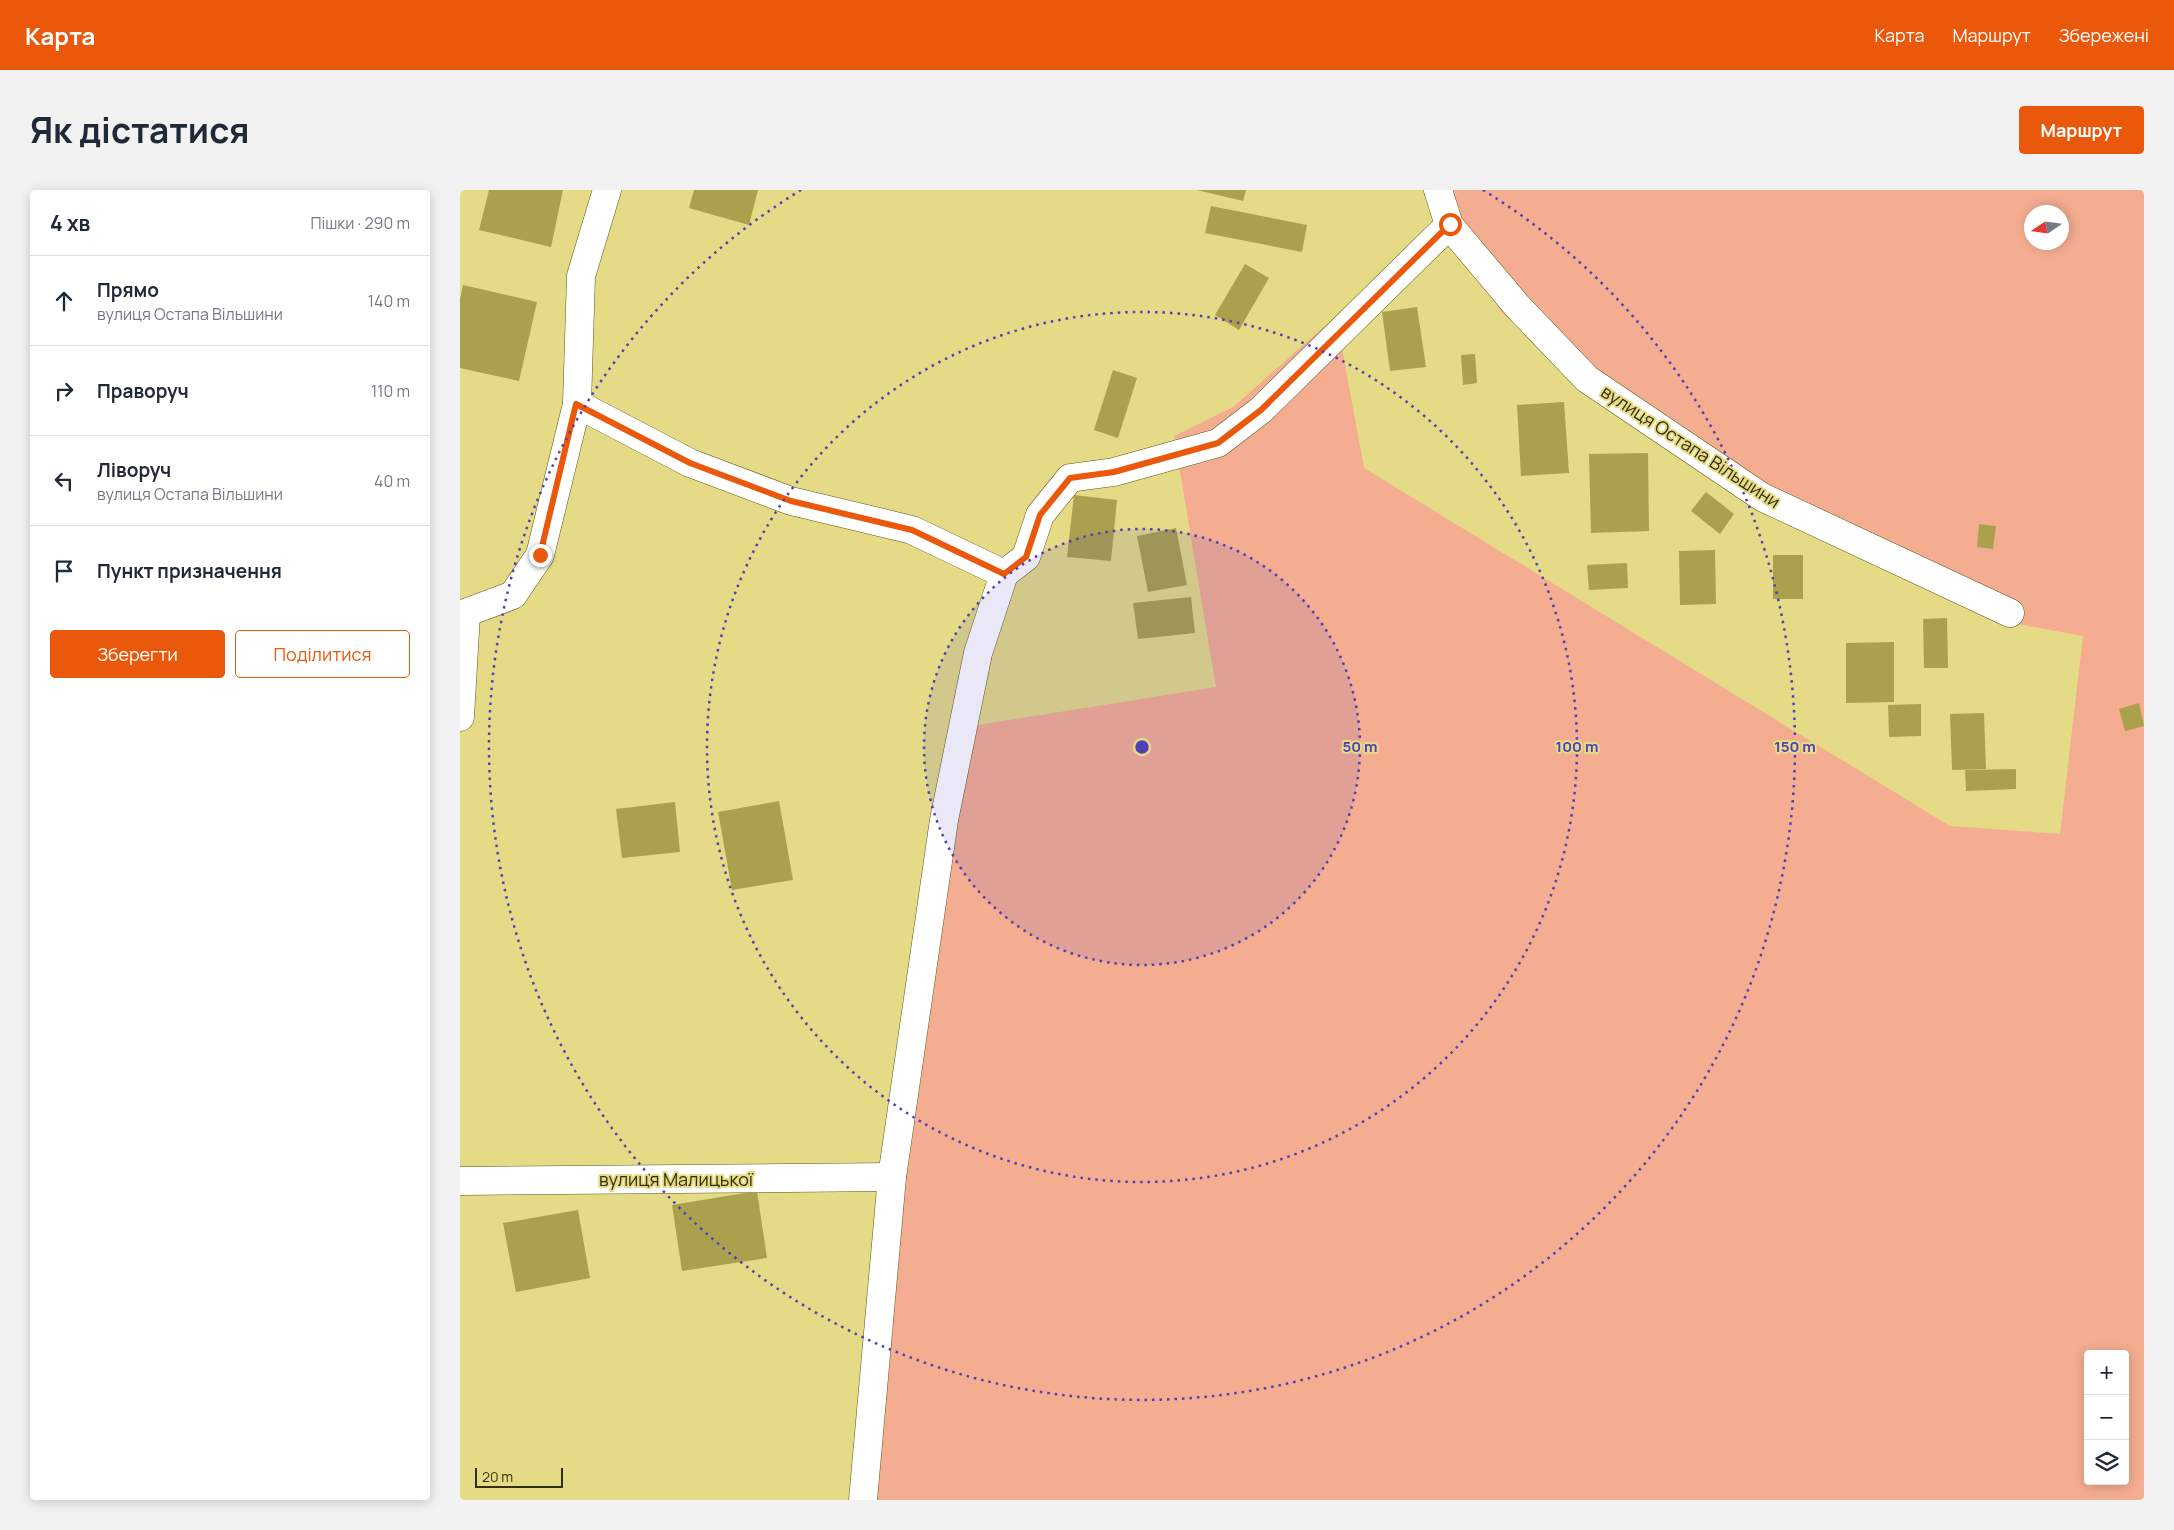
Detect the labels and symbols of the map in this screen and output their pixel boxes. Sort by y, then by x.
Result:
north arrow [2024,205,2069,250]
route start [1439,213,1462,236]
street label: вулиця Остапа Вільшини [1597,379,1785,513]
route end [529,544,552,567]
text: 50 m [1342,736,1378,757]
text: 100 m [1556,736,1598,757]
text: 150 m [1774,736,1816,757]
centre of rings [1133,738,1151,756]
street label: вулиця Малицької [599,1167,754,1191]
scale bar [475,1465,562,1488]

